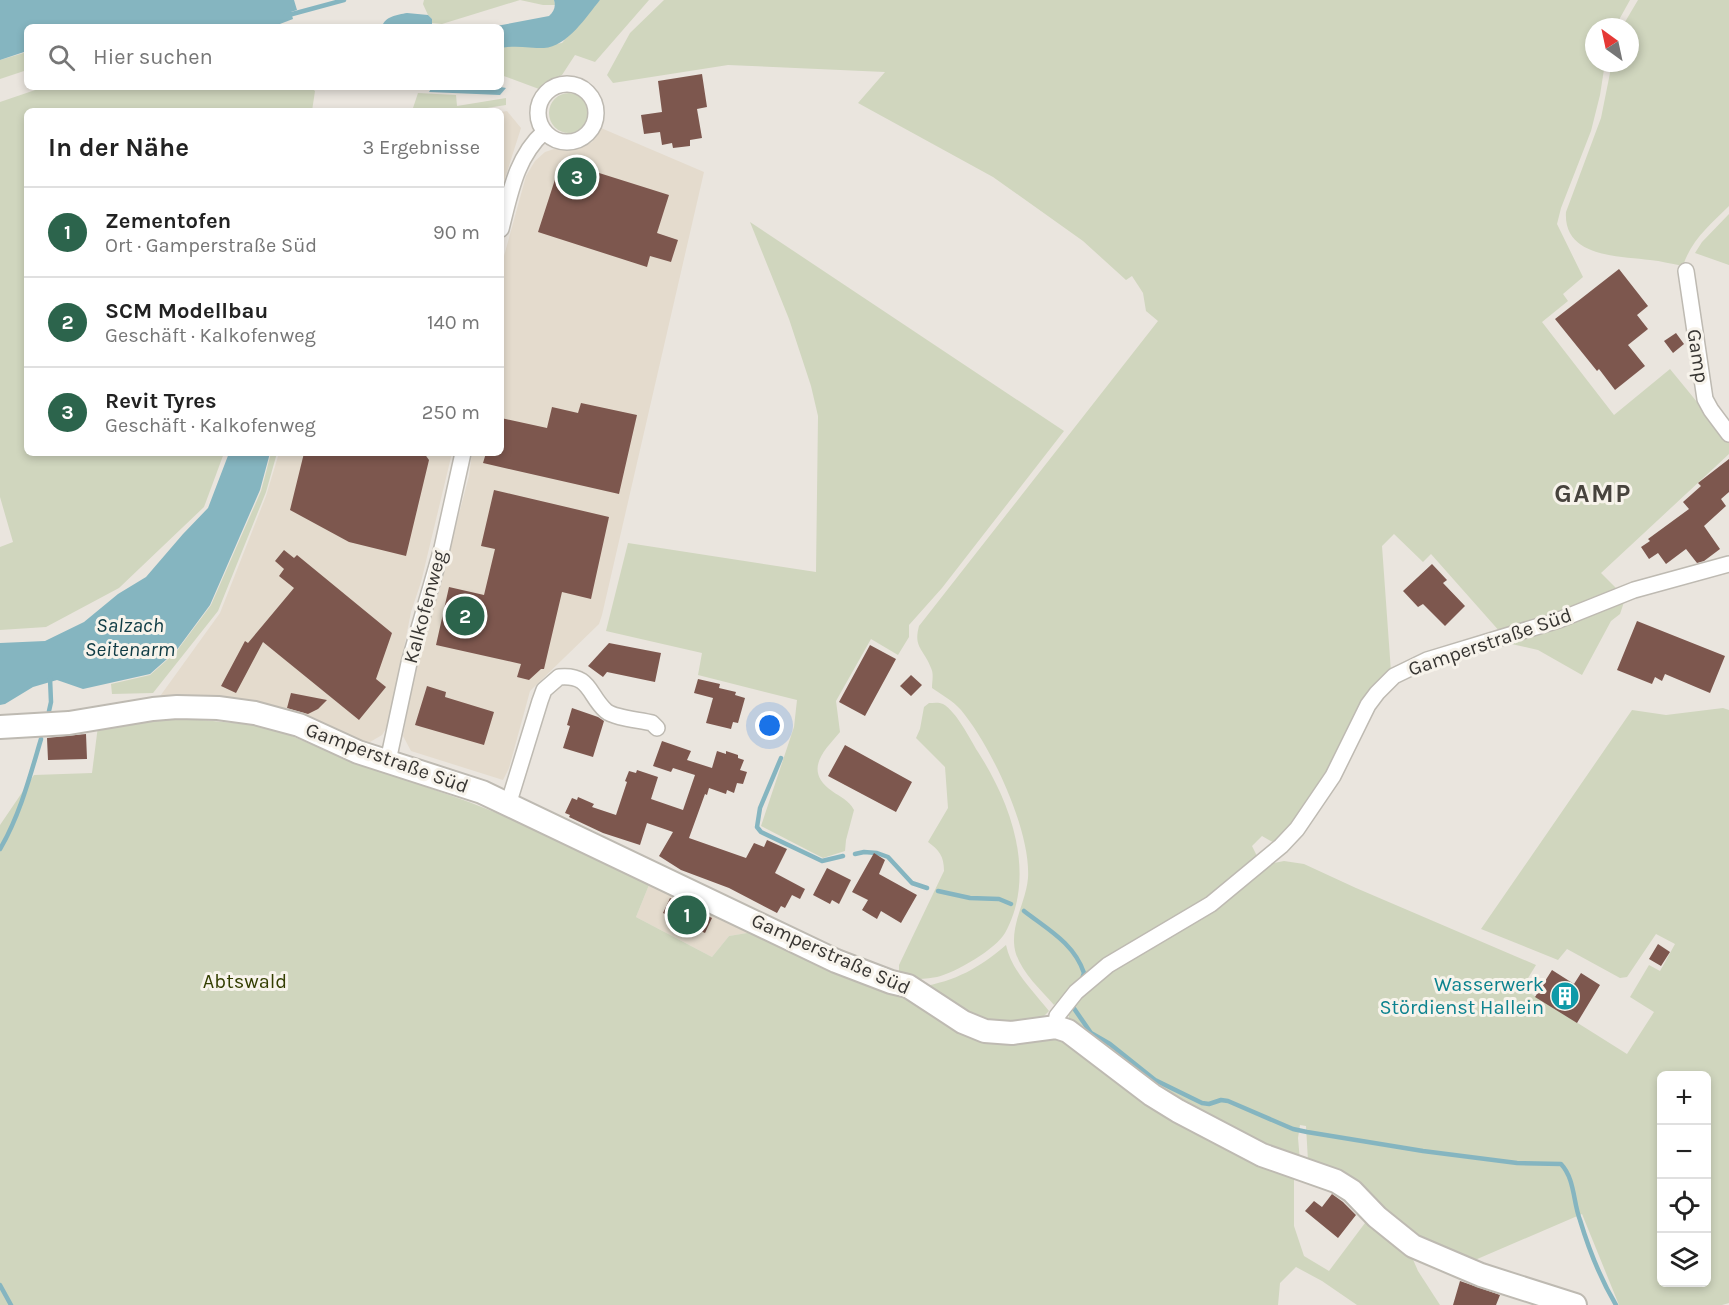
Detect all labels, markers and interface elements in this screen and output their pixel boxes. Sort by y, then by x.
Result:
north arrow [1585,18,1639,72]
search box [24,24,504,90]
icon: search [45,41,78,74]
text: Hier suchen [93,44,213,70]
text: In der Nähe [48,132,189,163]
text: 3 Ergebnisse [363,136,480,159]
pin: 3 [558,154,596,200]
text: Zementofen [105,208,231,234]
text: 1 [64,221,71,244]
text: 90 m [433,221,480,244]
text: Ort · Gamperstraße Süd [105,234,317,257]
text: SCM Modellbau [105,298,268,324]
text: 2 [61,311,74,334]
text: 140 m [427,311,480,334]
text: Geschäft · Kalkofenweg [105,324,316,347]
street label: Gamp [1682,327,1714,385]
text: Revit Tyres [105,388,217,414]
text: 3 [61,401,74,424]
text: 250 m [422,401,480,424]
text: Geschäft · Kalkofenweg [105,414,316,437]
district label: GAMP [1554,478,1632,509]
street label: Kalkofenweg [399,548,451,666]
pin: 2 [446,594,484,638]
street label: Gamperstraße Süd [1405,603,1575,681]
water label: Salzach Seitenarm [85,613,175,661]
your location [755,711,784,740]
street label: Gamperstraße Süd [303,718,471,798]
pin: 1 [668,892,706,938]
street label: Gamperstraße Süd [748,909,914,999]
park label: Abtswald [203,970,287,993]
place label: Wasserwerk Stördienst Hallein [1379,973,1544,1019]
building icon: Wasserwerk Stördienst Hallein [1549,980,1581,1012]
map controls [1657,1071,1711,1287]
button: + [1657,1071,1711,1125]
button: − [1657,1125,1711,1179]
button: locate [1657,1179,1711,1233]
button: layers [1657,1233,1711,1287]

